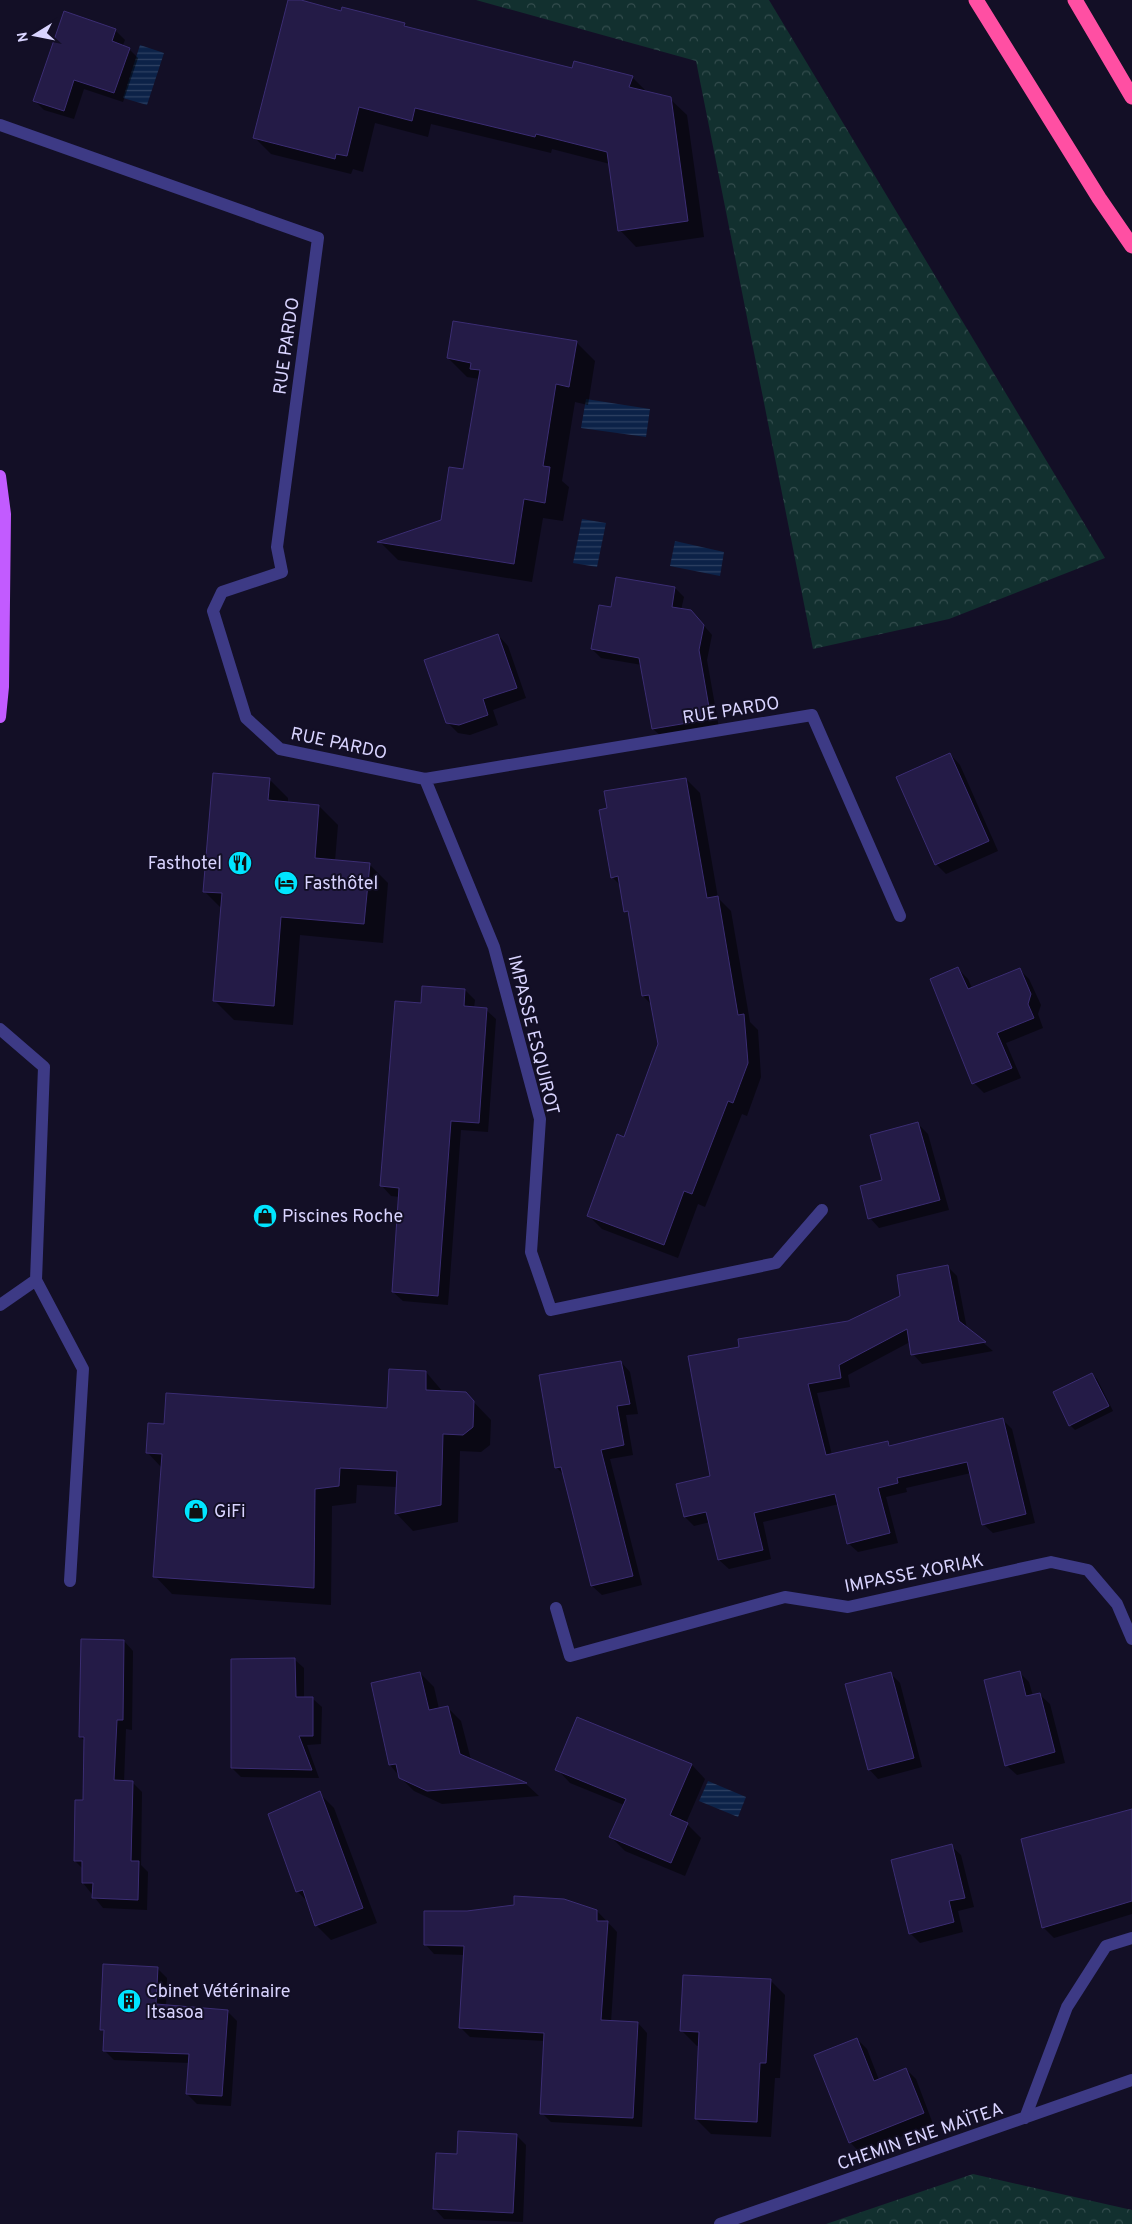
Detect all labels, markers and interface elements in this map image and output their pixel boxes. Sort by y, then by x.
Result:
north arrow [10,10,60,60]
text: N [14,31,33,43]
street label: RUE PARDO [269,296,306,396]
street label: RUE PARDO [681,692,781,731]
street label: RUE PARDO [288,723,389,766]
restaurant icon: Fasthotel [227,850,253,876]
place label: Fasthotel [148,853,222,876]
hotel icon: Fasthôtel [273,870,299,896]
place label: Fasthôtel [304,873,378,896]
street label: IMPASSE ESQUIROT [502,953,564,1118]
shop icon: Piscines Roche [252,1203,278,1229]
place label: Piscines Roche [282,1206,403,1229]
shop icon: GiFi [183,1498,209,1524]
place label: GiFi [214,1501,246,1524]
street label: IMPASSE XORIAK [843,1550,986,1599]
place label: Cbinet Vétérinaire Itsasoa [146,1981,291,2025]
building icon: Cbinet Vétérinaire Itsasoa [116,1988,142,2014]
street label: CHEMIN ENE MAÏTEA [834,2096,1006,2177]

